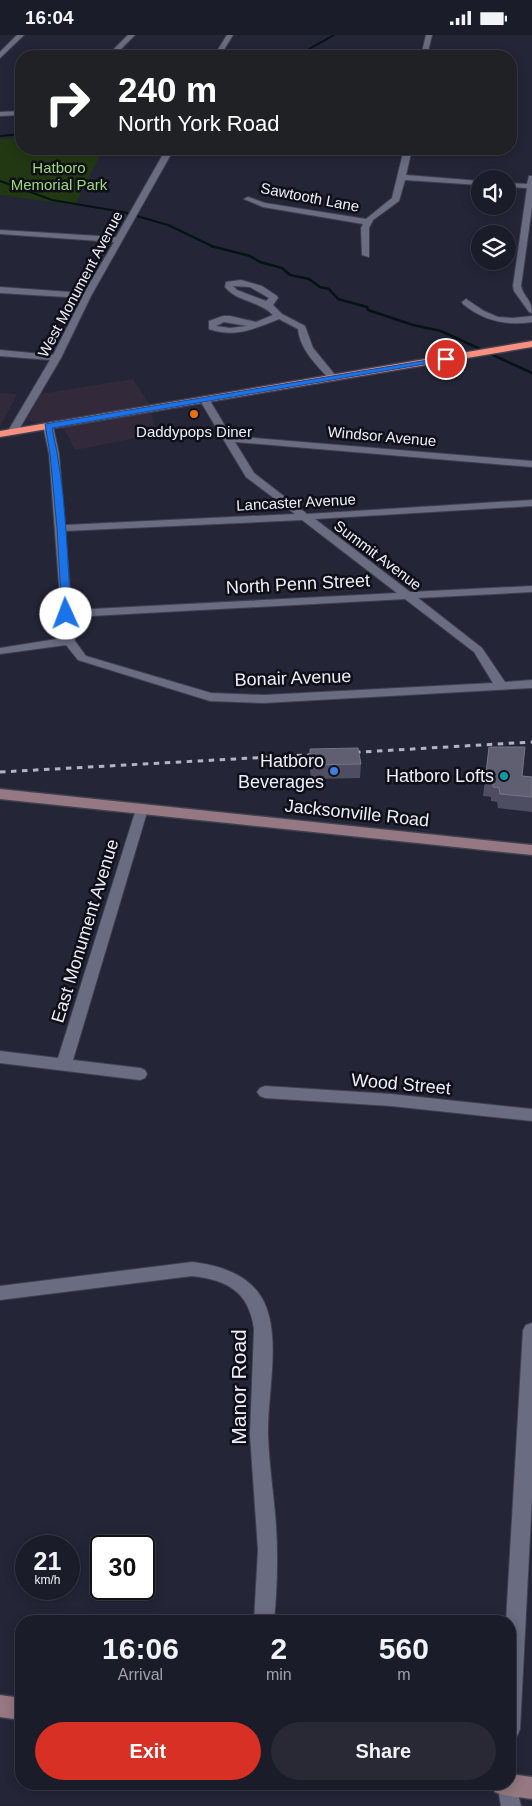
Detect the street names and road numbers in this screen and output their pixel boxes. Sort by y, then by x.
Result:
street label: Sawtooth Lane [259,179,361,215]
street label: West Monument Avenue [34,208,126,360]
street label: Windsor Avenue [327,423,437,449]
street label: Lancaster Avenue [236,490,356,514]
street label: Summit Avenue [331,517,425,593]
street label: North Penn Street [226,570,370,598]
street label: Bonair Avenue [234,666,352,690]
street label: Jacksonville Road [284,795,430,831]
street label: East Monument Avenue [48,837,122,1025]
street label: Wood Street [350,1070,452,1098]
street label: Manor Road [227,1329,250,1445]

